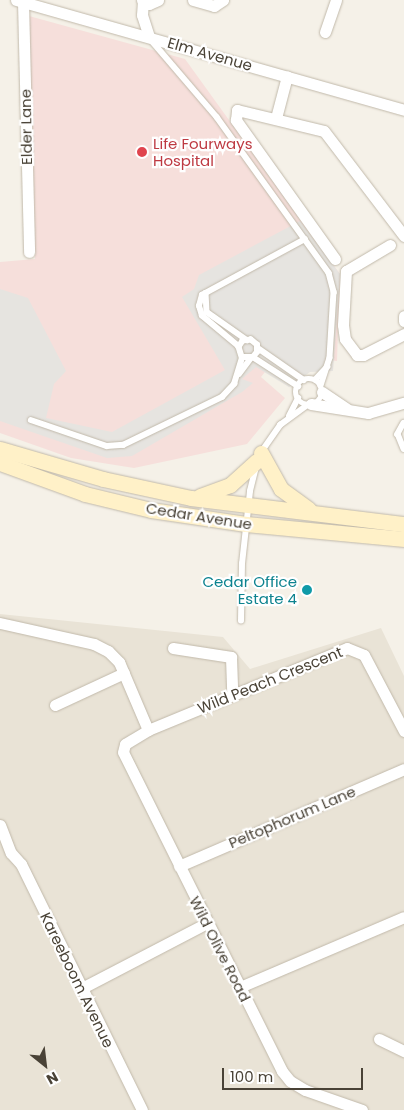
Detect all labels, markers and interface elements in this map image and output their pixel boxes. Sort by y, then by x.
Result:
street label: Elm Avenue [166,33,254,75]
street label: Elder Lane [16,89,36,165]
place label: Life Fourways Hospital [153,134,252,169]
marker: Life Fourways Hospital [135,145,149,159]
street label: Cedar Avenue [145,499,253,533]
place label: Cedar Office Estate 4 [202,572,297,607]
marker: Cedar Office Estate 4 [301,584,313,596]
street label: Wild Peach Crescent [195,643,345,717]
street label: Peltophorum Lane [226,782,358,852]
street label: Wild Olive Road [186,893,254,1005]
street label: Kareeboom Avenue [36,909,118,1051]
north arrow [20,1040,70,1090]
scale bar [224,1058,365,1090]
text: 100 m [230,1066,273,1087]
text: N [43,1067,62,1089]

